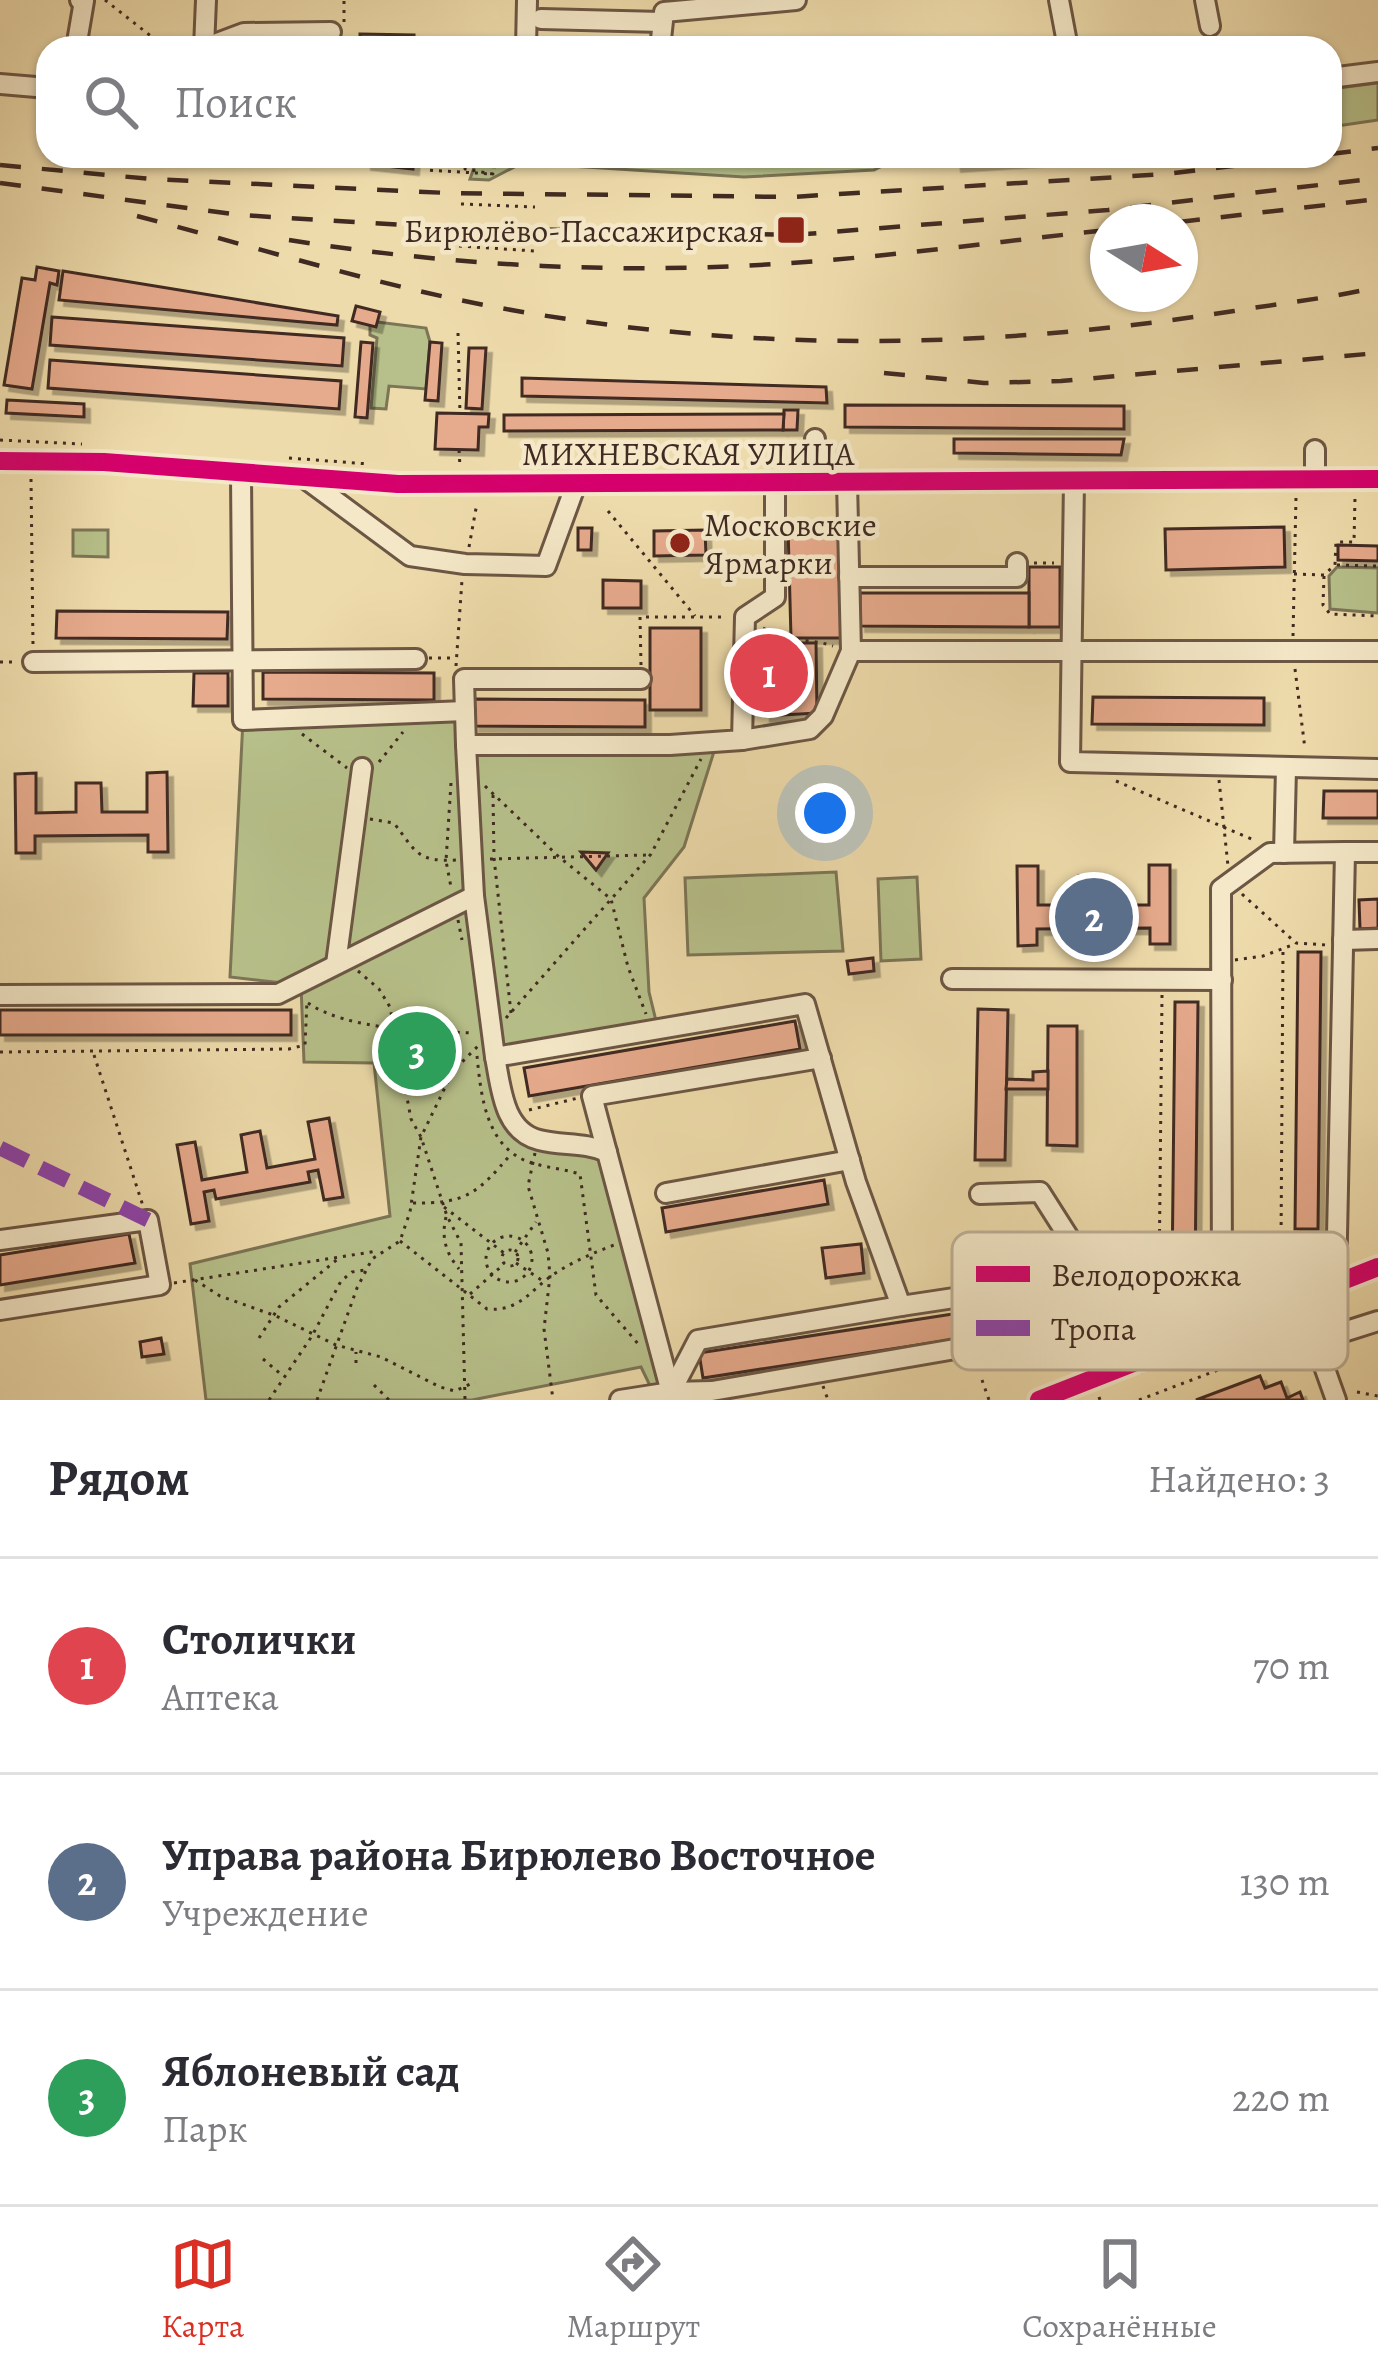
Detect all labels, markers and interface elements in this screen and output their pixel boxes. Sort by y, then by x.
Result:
search box [36,36,1342,168]
icon: search [78,69,144,135]
text: Поиск [174,71,297,133]
north arrow [1090,204,1198,312]
place label: Бирюлёво-Пассажирская [404,208,764,253]
marker: Бирюлёво-Пассажирская [775,214,807,246]
street label: МИХНЕВСКАЯ УЛИЦА [522,431,855,476]
place label: Московские Ярмарки [704,502,877,585]
marker: Московские Ярмарки [667,530,693,556]
pin: 1 [730,628,808,718]
your location [795,783,855,843]
pin: 2 [1055,872,1133,962]
pin: 3 [378,1006,456,1096]
legend [952,1232,1348,1370]
text: Велодорожка [1051,1252,1242,1297]
text: Тропа [1051,1306,1137,1351]
text: Рядом [48,1443,190,1513]
text: Найдено: 3 [1148,1452,1330,1505]
text: Столички [162,1608,356,1670]
text: 1 [80,1639,94,1692]
text: 70 m [1253,1639,1330,1692]
text: Аптека [162,1670,279,1723]
text: Управа района Бирюлево Восточное [162,1824,876,1886]
text: 2 [78,1855,96,1908]
text: 130 m [1239,1855,1330,1908]
text: Учреждение [162,1886,369,1939]
text: Яблоневый сад [162,2040,459,2102]
text: 3 [79,2071,95,2124]
text: 220 m [1232,2071,1330,2124]
text: Парк [162,2102,248,2155]
tab: Карта [161,2231,244,2348]
tab: Маршрут [567,2231,700,2348]
tab: Сохранённые [1022,2231,1217,2348]

